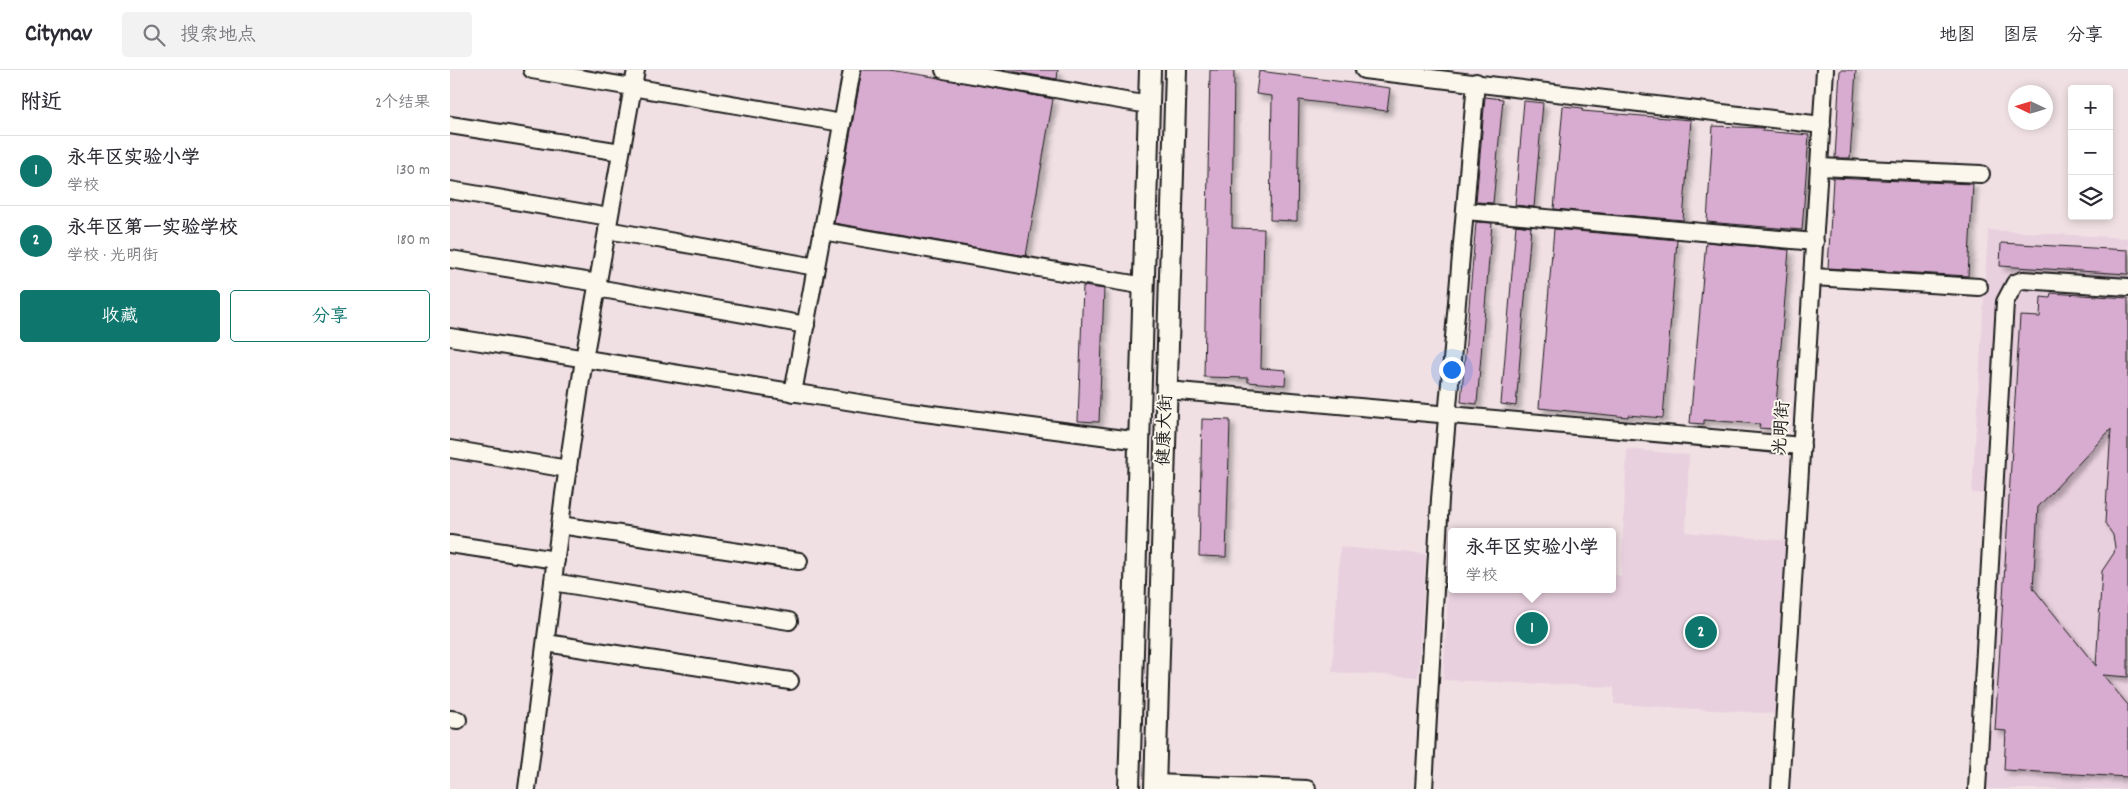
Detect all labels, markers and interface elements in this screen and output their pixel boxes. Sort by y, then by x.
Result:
search box [122,12,472,57]
text: Citynav [25,18,92,52]
icon: search [140,21,168,49]
text: 搜索地点 [180,23,256,50]
text: 地图 [1939,24,1975,49]
text: 图层 [2003,24,2039,49]
text: 分享 [2067,24,2103,49]
north arrow [2008,85,2053,130]
map controls [2068,85,2113,220]
button: + [2068,85,2113,130]
text: 附近 [20,89,62,119]
text: 2个结果 [375,92,430,115]
button: − [2068,130,2113,175]
text: 永年区实验小学 [67,146,200,173]
text: 1 [34,159,38,182]
text: 130 m [396,159,430,182]
text: 学校 [67,175,99,198]
button: layers [2068,175,2113,220]
text: 永年区第一实验学校 [67,216,238,243]
text: 2 [33,229,40,252]
text: 180 m [397,229,430,252]
text: 学校 · 光明街 [67,245,158,268]
button: 收藏 [20,290,220,342]
button: 分享 [230,290,430,342]
your location [1439,357,1465,383]
street label: 健康大街 [1152,394,1180,466]
street label: 光明街 [1769,400,1797,456]
popup [1448,528,1616,593]
text: 永年区实验小学 [1465,536,1599,563]
text: 学校 [1465,565,1498,588]
pin: 1 [1516,609,1548,647]
pin: 2 [1685,613,1717,651]

